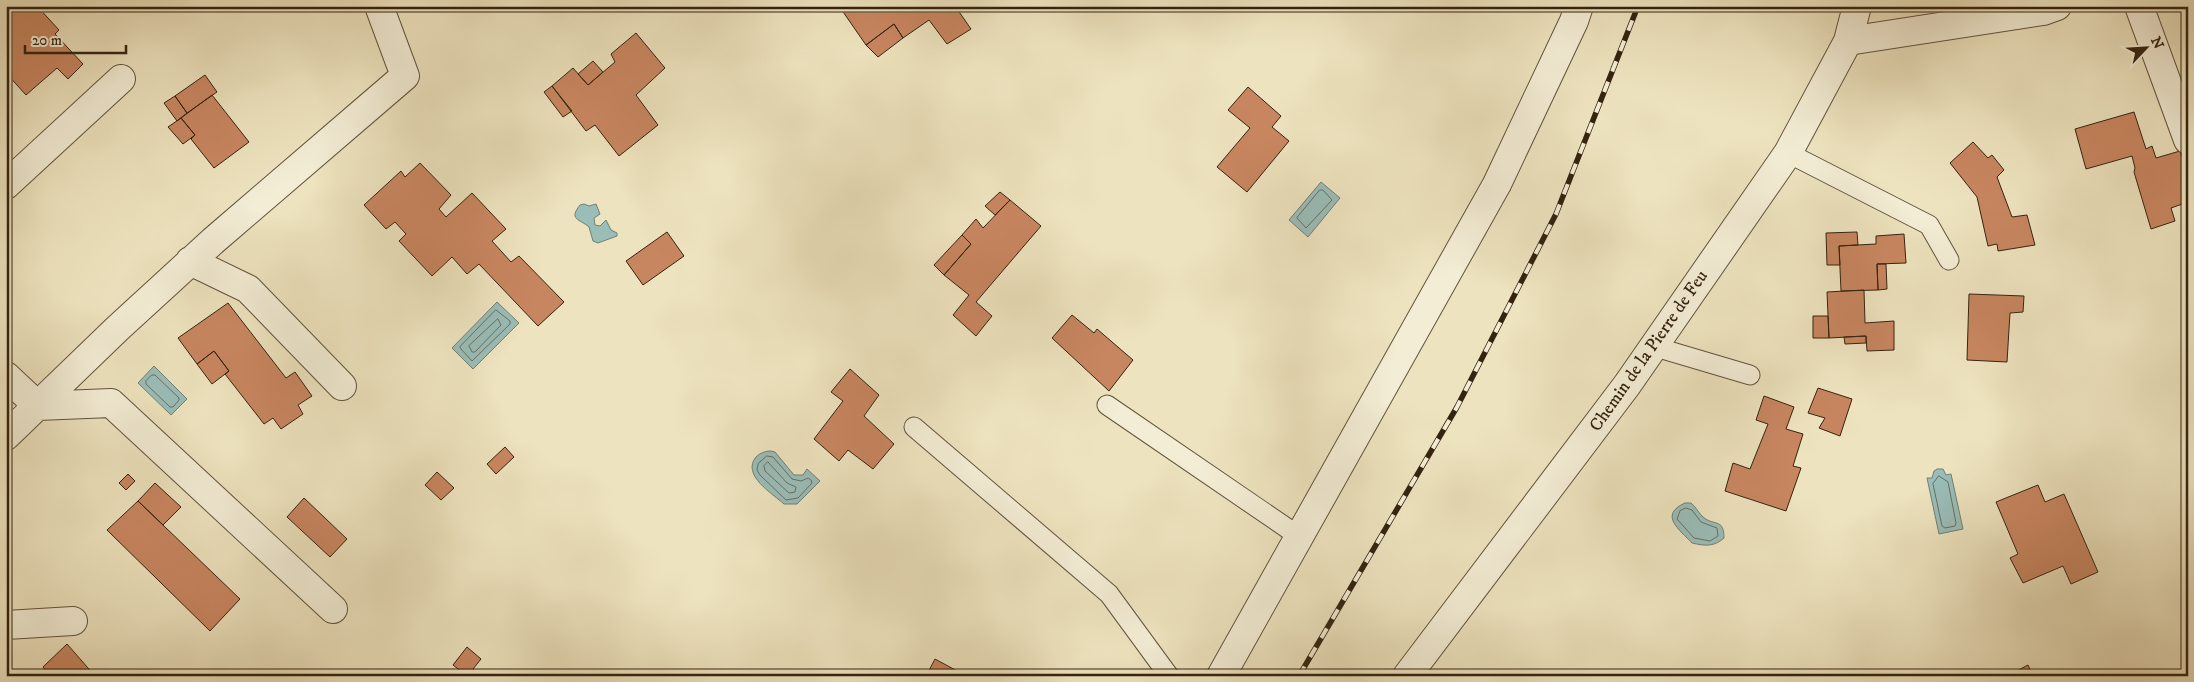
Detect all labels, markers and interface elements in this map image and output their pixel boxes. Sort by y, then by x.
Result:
scale bar [25,22,126,54]
north arrow [2122,22,2172,72]
text: 20 m [32,31,62,50]
text: N [2146,34,2168,52]
street label: Chemin de la Pierre de Feu [1585,266,1713,436]

